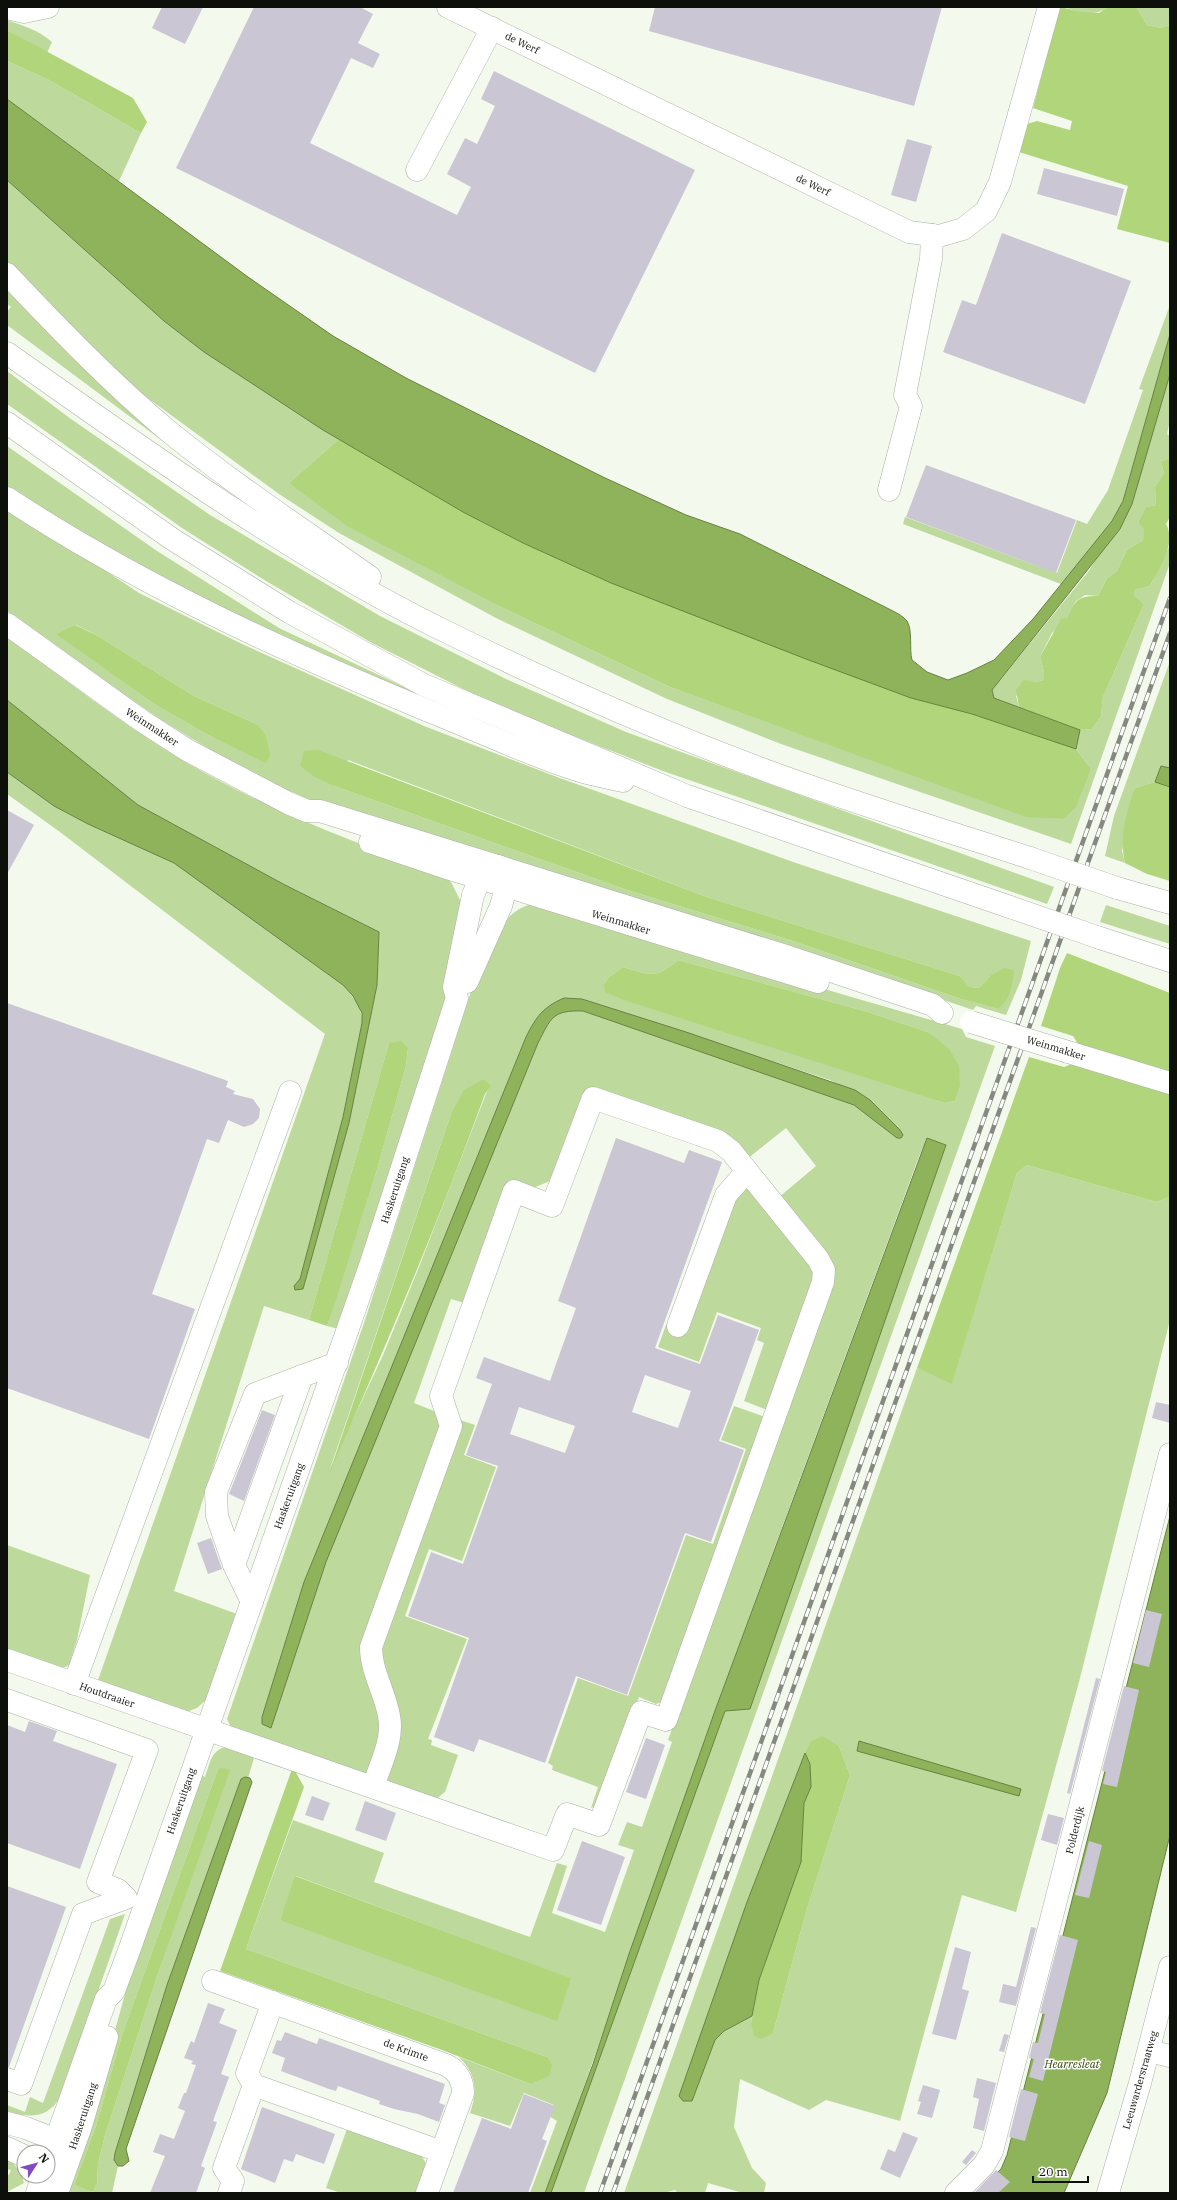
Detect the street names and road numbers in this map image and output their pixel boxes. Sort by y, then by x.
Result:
street label: de Werf [503,29,542,57]
street label: de Werf [794,171,833,199]
street label: Weinmakker [123,705,181,749]
street label: Weinmakker [590,907,652,937]
street label: Weinmakker [1025,1033,1087,1063]
street label: Haskeruitgang [378,1154,412,1225]
street label: Haskeruitgang [271,1461,307,1531]
street label: Houtdraaier [78,1679,137,1711]
street label: Haskeruitgang [164,1766,199,1836]
street label: Polderdijk [1063,1805,1087,1855]
street label: Leeuwarderstraatweg [1120,2029,1160,2131]
street label: de Krimte [382,2036,430,2064]
street label: Haskeruitgang [66,2080,100,2151]

